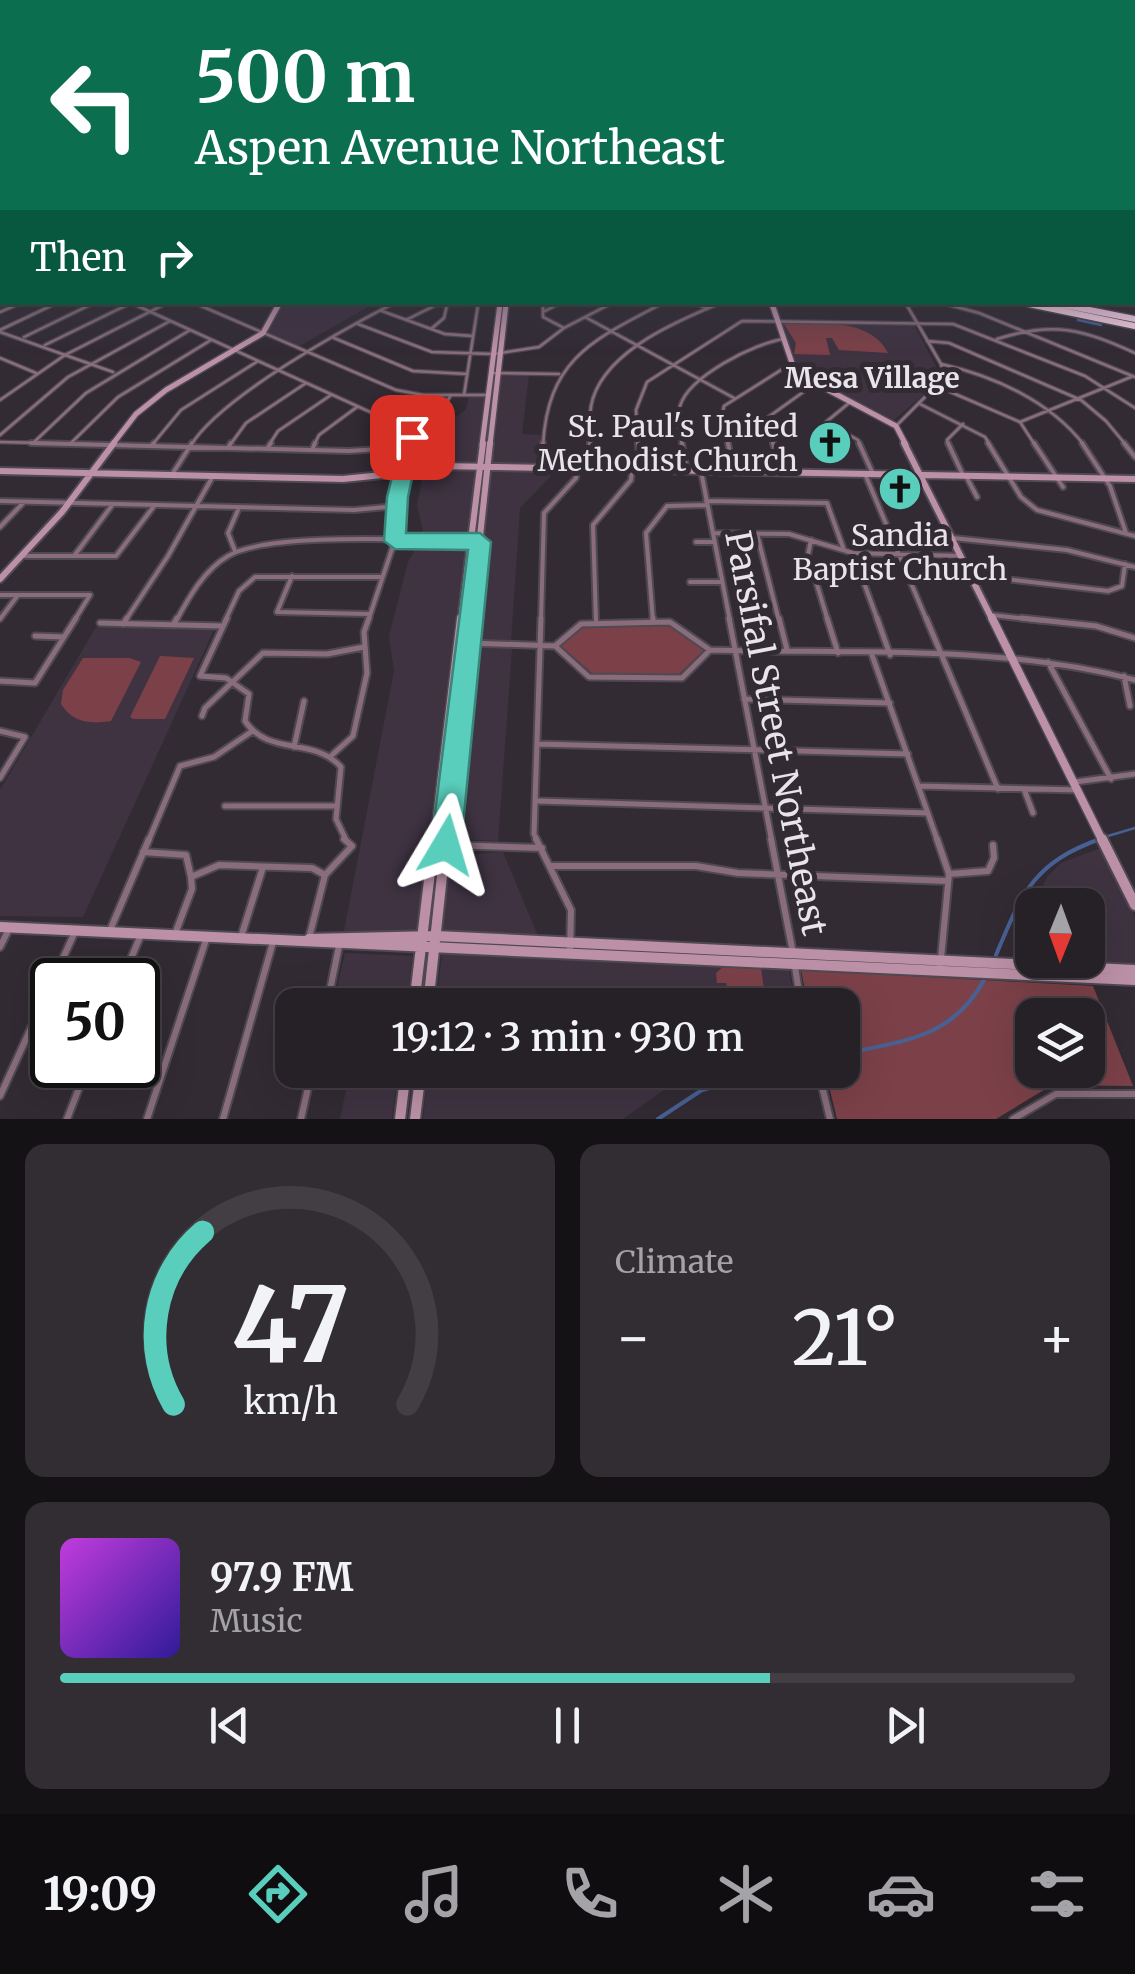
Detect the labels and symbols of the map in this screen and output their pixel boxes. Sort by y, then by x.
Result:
district label: Mesa Village [784,360,960,396]
pin [370,395,455,480]
place label: St. Paul's United Methodist Church [537,407,798,479]
church icon: St. Paul's United Methodist Church [807,420,853,466]
church icon: Sandia Baptist Church [877,466,923,512]
place label: Sandia Baptist Church [793,516,1008,588]
street label: Parsifal Street Northeast [715,527,837,939]
position arrow [394,793,498,897]
north arrow [1015,888,1105,978]
speed limit sign: 50 [30,958,160,1088]

